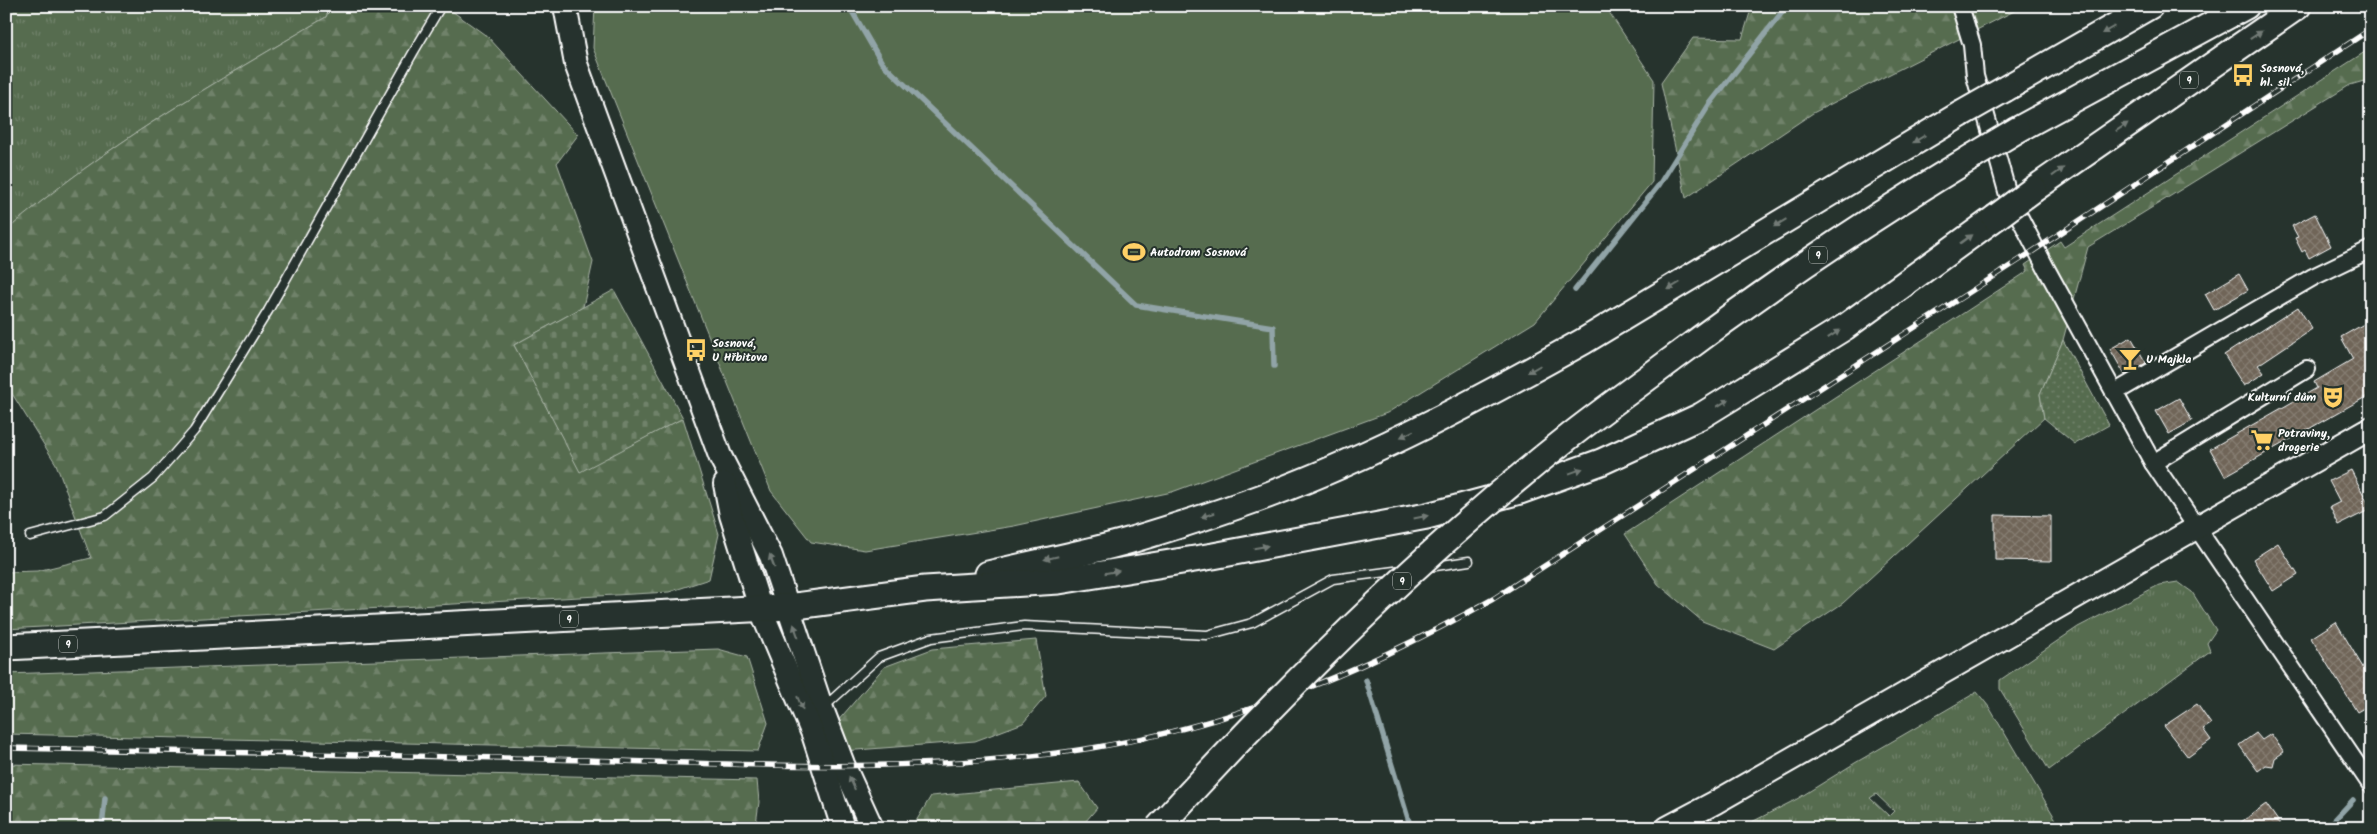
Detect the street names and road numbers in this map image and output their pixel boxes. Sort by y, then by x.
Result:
road number: 9 [2180,72,2198,88]
road number: 9 [1809,246,1827,264]
road number: 9 [1393,572,1411,590]
road number: 9 [560,610,578,628]
road number: 9 [59,636,77,652]

